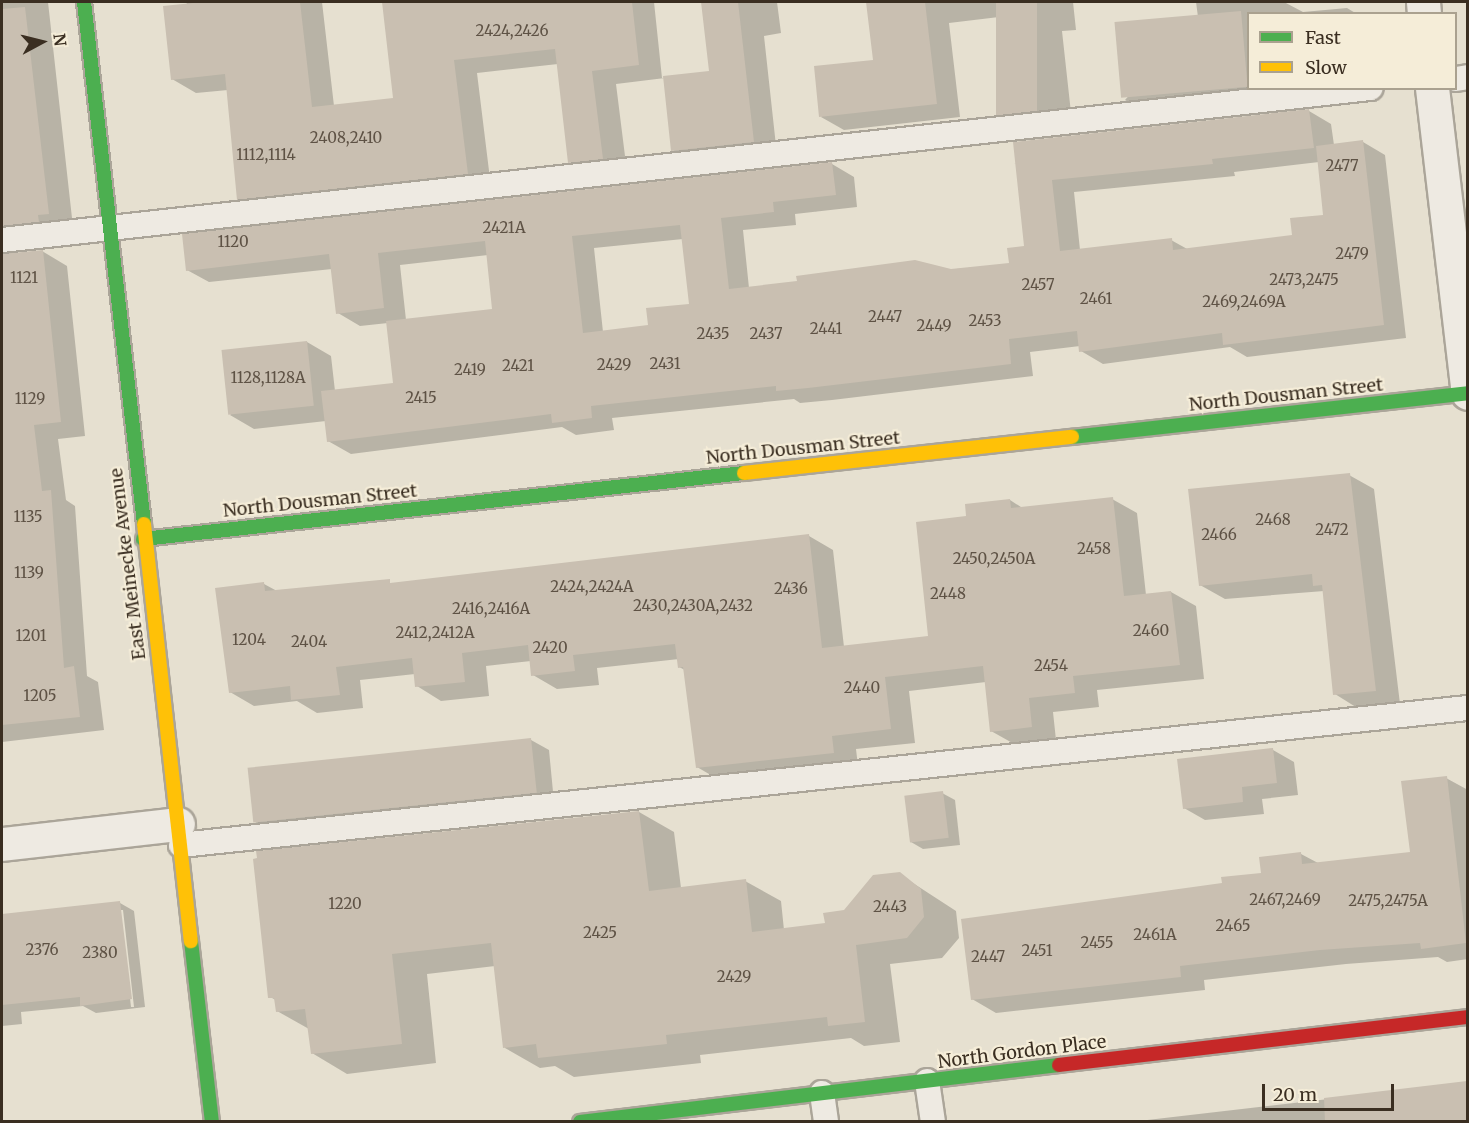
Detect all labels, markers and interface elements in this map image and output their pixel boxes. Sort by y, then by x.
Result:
north arrow [12,12,72,72]
legend [1247,12,1457,90]
house number: 2424,2426 [476,22,548,40]
text: Fast [1305,26,1341,49]
text: N [49,32,71,47]
text: Slow [1305,56,1347,79]
house number: 2408,2410 [310,129,382,147]
house number: 1112,1114 [236,146,296,164]
house number: 2477 [1325,157,1359,175]
house number: 2421A [483,219,525,237]
house number: 1120 [217,233,249,251]
house number: 2479 [1335,245,1369,263]
house number: 1121 [10,269,38,287]
house number: 2473,2475 [1269,271,1339,289]
house number: 2457 [1021,276,1055,294]
house number: 2461 [1080,290,1112,308]
house number: 2469,2469A [1202,293,1286,311]
house number: 2447 [868,308,902,326]
house number: 2453 [968,312,1002,330]
house number: 2449 [916,317,952,335]
house number: 2441 [810,320,842,338]
house number: 2435 [697,325,729,343]
house number: 2437 [749,325,783,343]
house number: 2431 [649,355,681,373]
house number: 2429 [597,356,631,374]
house number: 2421 [502,357,534,375]
house number: 2419 [454,361,486,379]
house number: 1128,1128A [230,369,306,387]
street label: North Dousman Street [1188,374,1384,416]
house number: 2415 [405,389,437,407]
house number: 1129 [15,390,45,408]
street label: North Dousman Street [705,427,901,469]
street label: East Meinecke Avenue [106,467,150,661]
street label: North Dousman Street [222,480,418,522]
house number: 1135 [13,508,43,526]
house number: 2468 [1255,511,1291,529]
house number: 2472 [1315,521,1349,539]
house number: 2466 [1201,526,1237,544]
house number: 2458 [1077,540,1111,558]
house number: 2450,2450A [953,550,1035,568]
house number: 1139 [14,564,44,582]
house number: 2424,2424A [550,578,634,596]
house number: 2436 [774,580,808,598]
house number: 2448 [930,585,966,603]
house number: 2430,2430A,2432 [633,597,753,615]
house number: 2416,2416A [452,600,530,618]
house number: 2460 [1133,622,1169,640]
house number: 2412,2412A [396,624,474,642]
house number: 1201 [15,627,47,645]
house number: 1204 [232,631,266,649]
house number: 2404 [291,633,327,651]
house number: 2420 [532,639,568,657]
house number: 2454 [1034,657,1068,675]
house number: 2440 [844,679,880,697]
house number: 1205 [23,687,57,705]
house number: 2467,2469 [1249,891,1321,909]
house number: 2475,2475A [1348,892,1428,910]
house number: 1220 [328,895,362,913]
house number: 2443 [873,898,907,916]
house number: 2465 [1216,917,1250,935]
house number: 2425 [583,924,617,942]
house number: 2461A [1133,926,1177,944]
house number: 2455 [1080,934,1114,952]
house number: 2376 [25,941,59,959]
house number: 2451 [1021,942,1053,960]
house number: 2380 [82,944,118,962]
house number: 2447 [971,948,1005,966]
house number: 2429 [717,968,751,986]
street label: North Gordon Place [937,1031,1107,1073]
scale bar [1265,1072,1397,1110]
text: 20 m [1273,1083,1317,1106]

